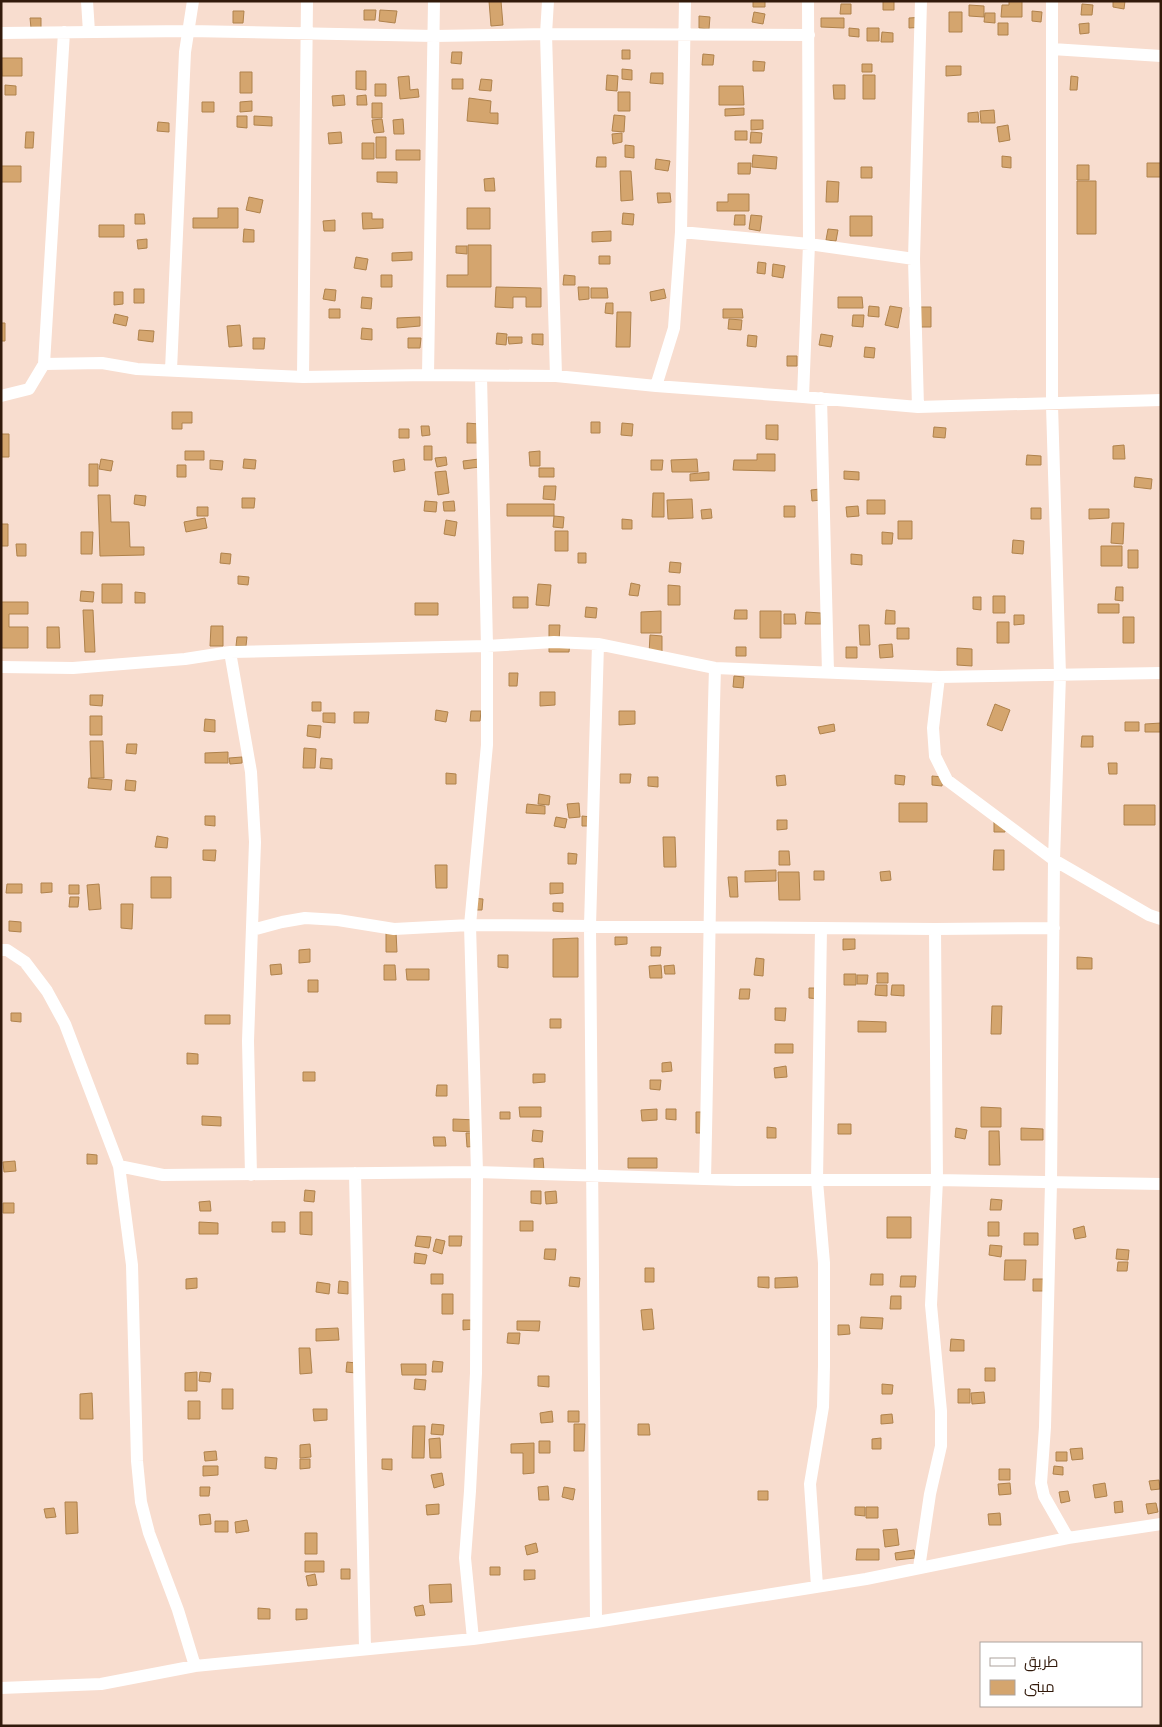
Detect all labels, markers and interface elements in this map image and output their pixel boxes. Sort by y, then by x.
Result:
legend [980,1642,1142,1707]
text: طريق [1024,1652,1058,1672]
text: مبنى [1024,1677,1055,1697]

